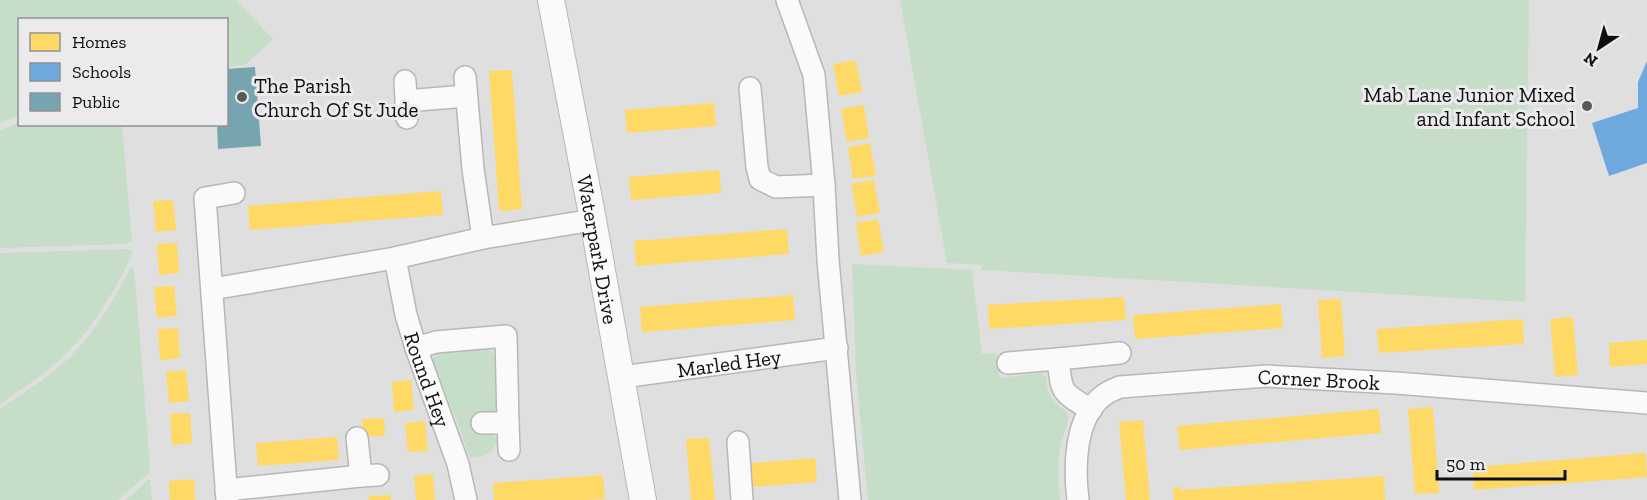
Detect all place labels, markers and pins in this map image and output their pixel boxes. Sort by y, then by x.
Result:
place label: The Parish Church Of St Jude [254,73,419,122]
place label: Mab Lane Junior Mixed and Infant School [1364,82,1575,131]
marker: The Parish Church Of St Jude [235,90,249,104]
marker: Mab Lane Junior Mixed and Infant School [1580,99,1594,113]

